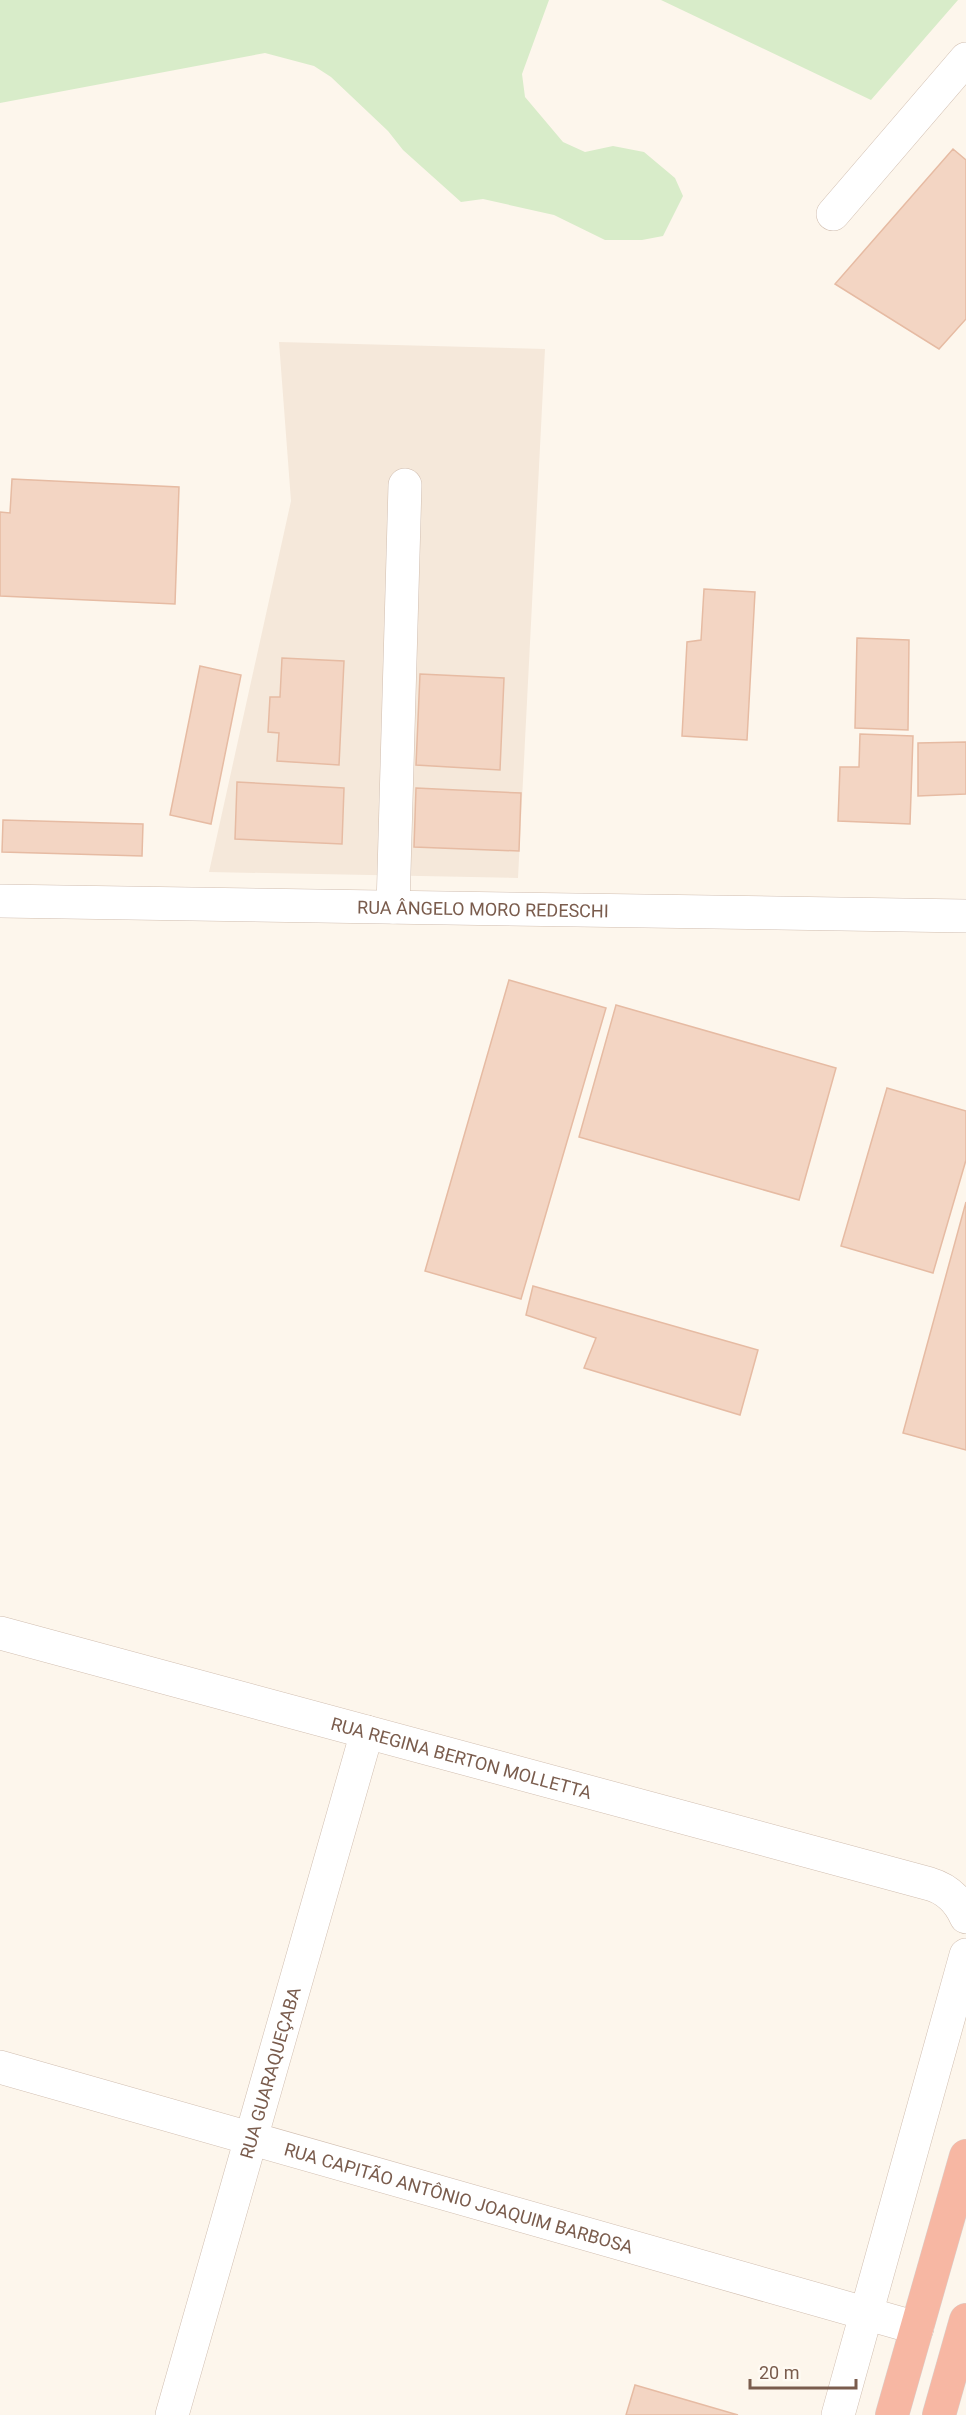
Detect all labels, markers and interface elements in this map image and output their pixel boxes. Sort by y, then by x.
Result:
street label: RUA ÂNGELO MORO REDESCHI [357,896,609,921]
street label: RUA REGINA BERTON MOLLETTA [329,1712,594,1803]
street label: RUA GUARAQUEÇABA [235,1984,304,2161]
street label: RUA CAPITÃO ANTÔNIO JOAQUIM BARBOSA [282,2138,636,2257]
scale bar [750,2352,856,2390]
text: 20 m [759,2362,799,2383]

